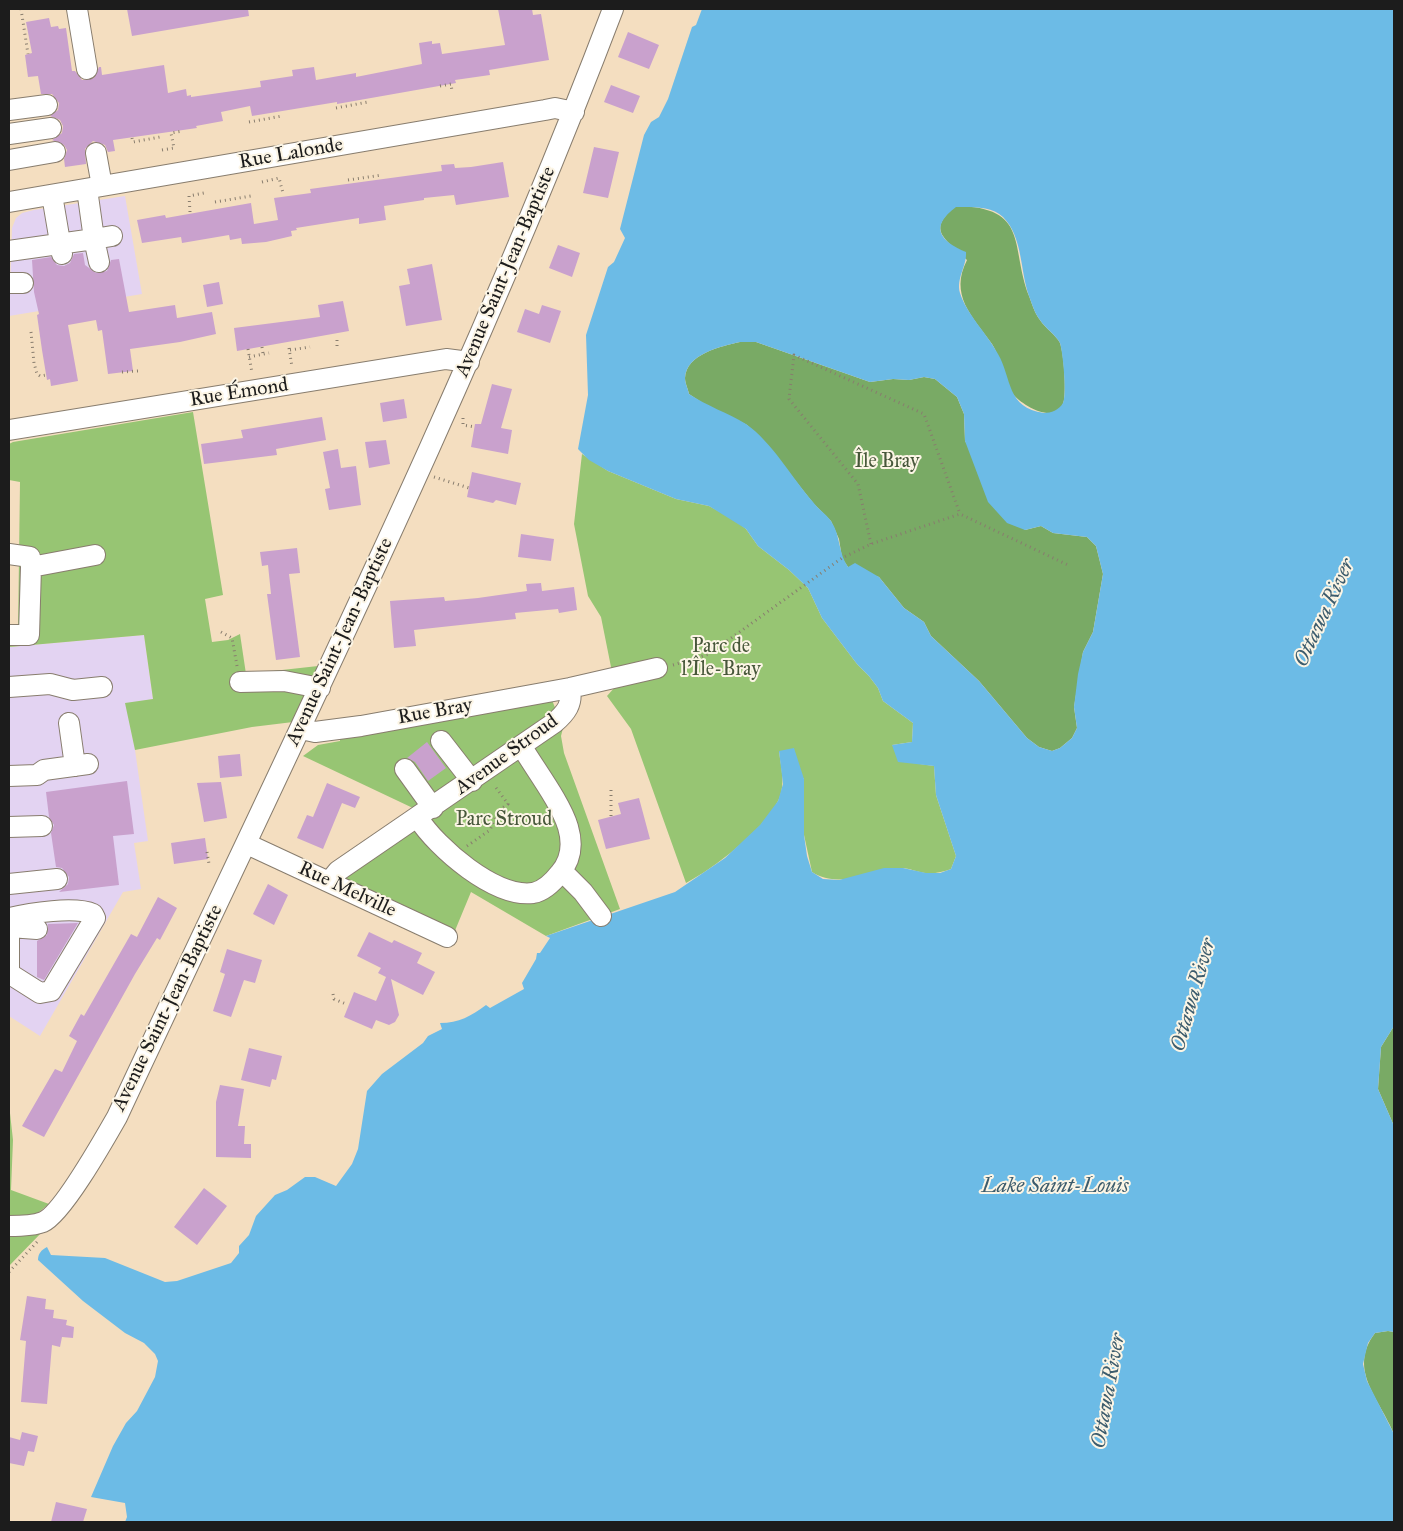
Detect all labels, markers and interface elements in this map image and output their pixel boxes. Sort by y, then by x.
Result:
street label: Rue Lalonde [237,133,345,175]
street label: Avenue Saint-Jean-Baptiste [451,163,561,381]
street label: Rue Émond [188,373,290,413]
park label: Île Bray [855,450,919,474]
street label: Avenue Saint-Jean-Baptiste [281,534,399,750]
water label: Ottawa River [1289,555,1361,671]
park label: Parc de l'Île-Bray [681,635,761,682]
street label: Rue Bray [396,694,474,730]
street label: Avenue Stroud [451,710,563,800]
park label: Parc Stroud [456,808,552,832]
street label: Rue Melville [294,857,400,923]
street label: Avenue Saint-Jean-Baptiste [108,901,228,1115]
water label: Ottawa River [1166,936,1222,1054]
water label: Lake Saint-Louis [982,1174,1128,1200]
water label: Ottawa River [1087,1332,1131,1450]

